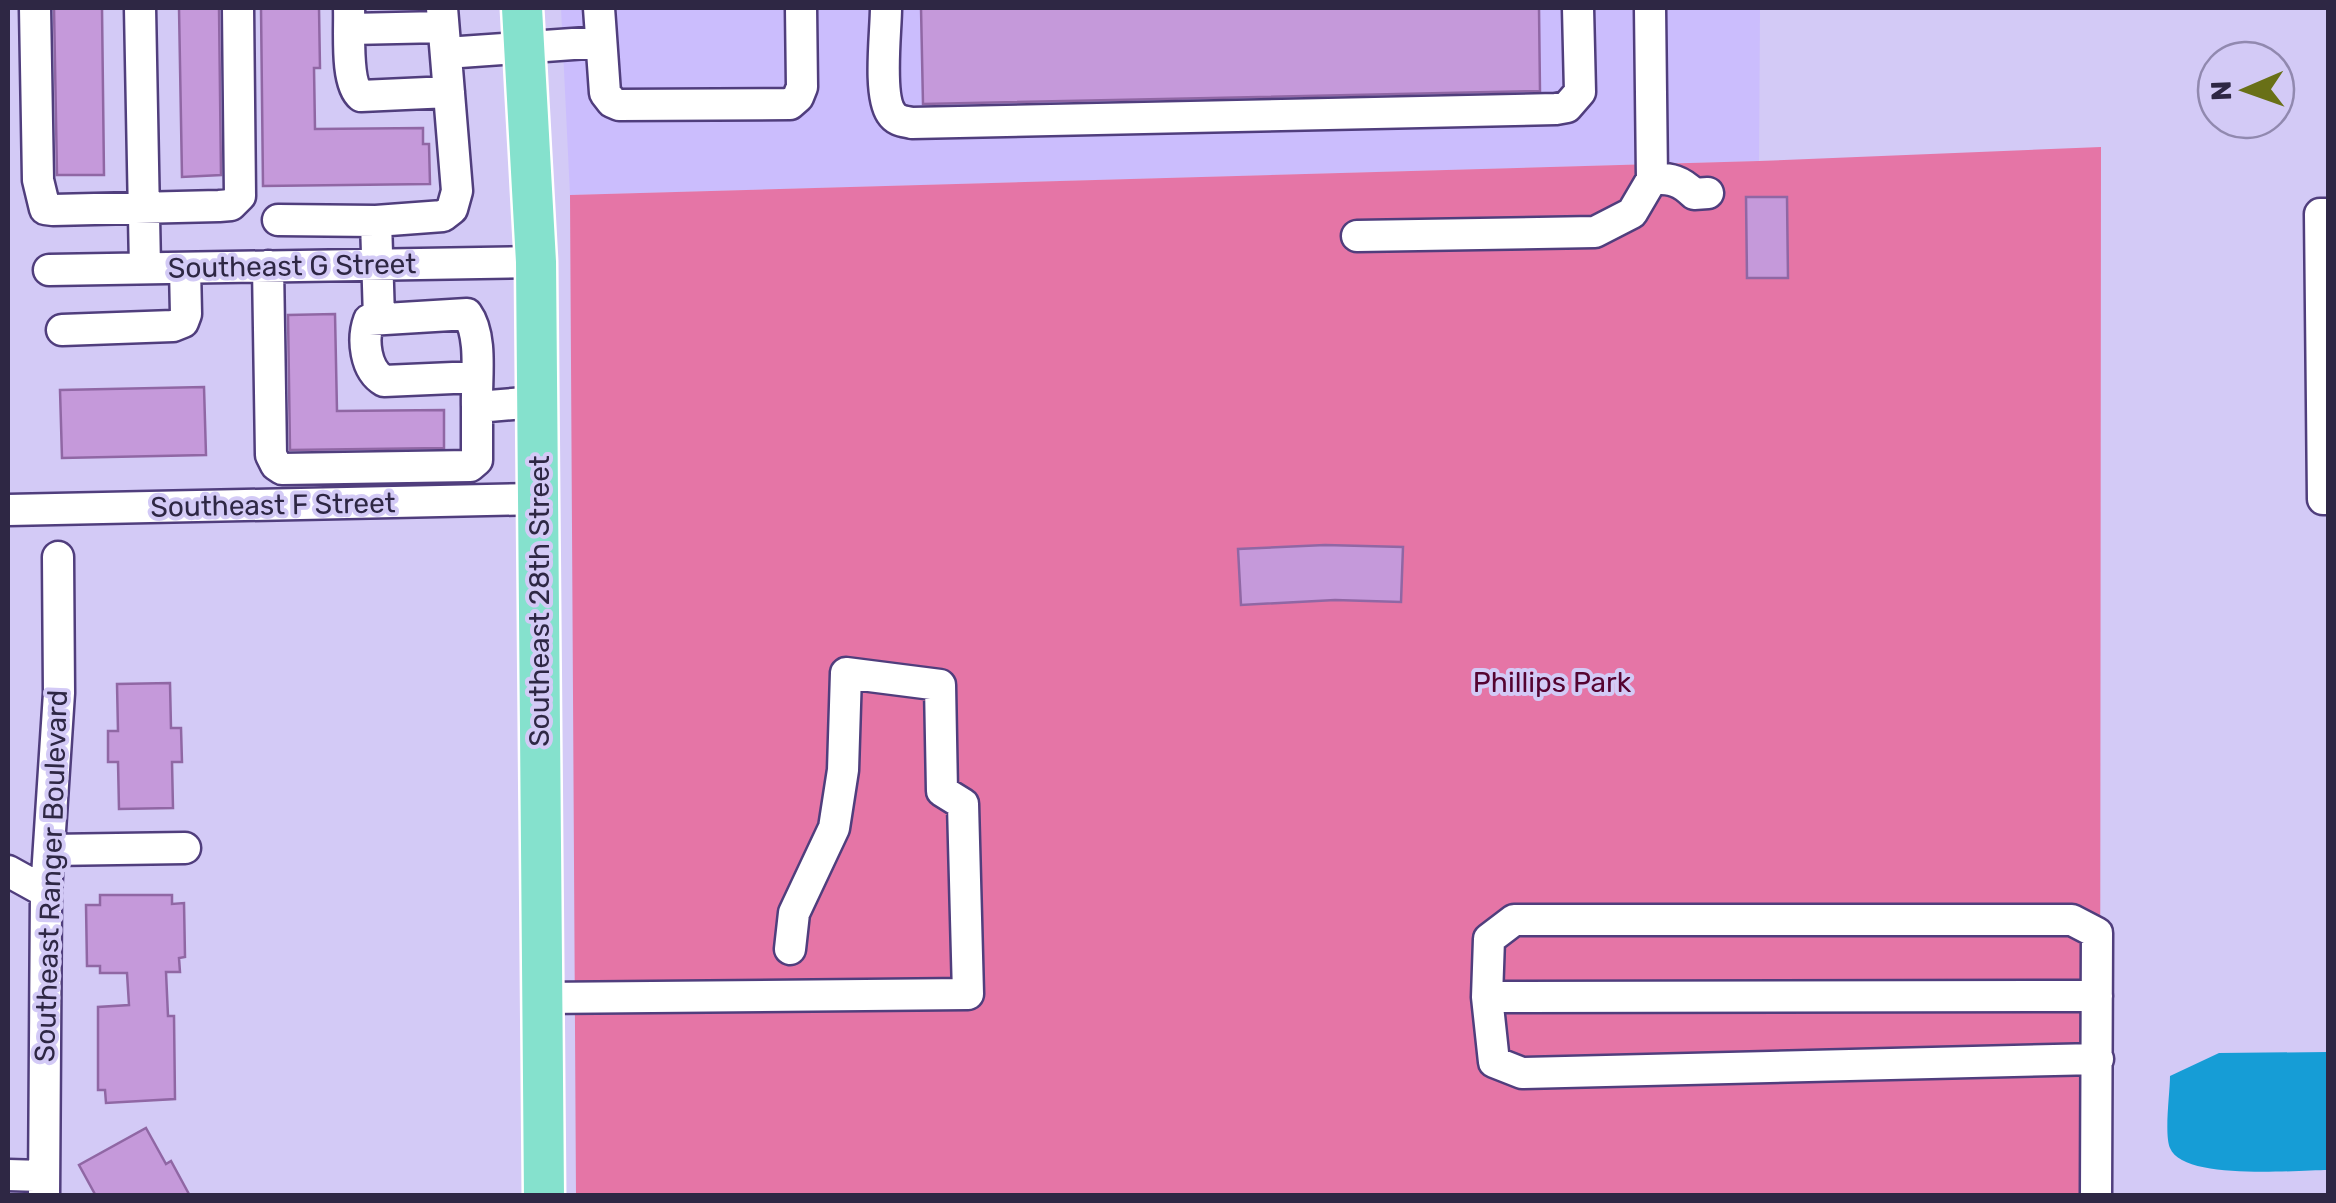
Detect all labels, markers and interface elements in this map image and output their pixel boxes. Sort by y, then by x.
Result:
north arrow [2196,40,2296,140]
text: N [2205,80,2238,101]
street label: Southeast G Street [168,247,417,285]
street label: Southeast 28th Street [523,455,556,747]
street label: Southeast F Street [150,486,396,524]
park label: Phillips Park [1473,666,1632,699]
street label: Southeast Ranger Boulevard [28,689,74,1063]

